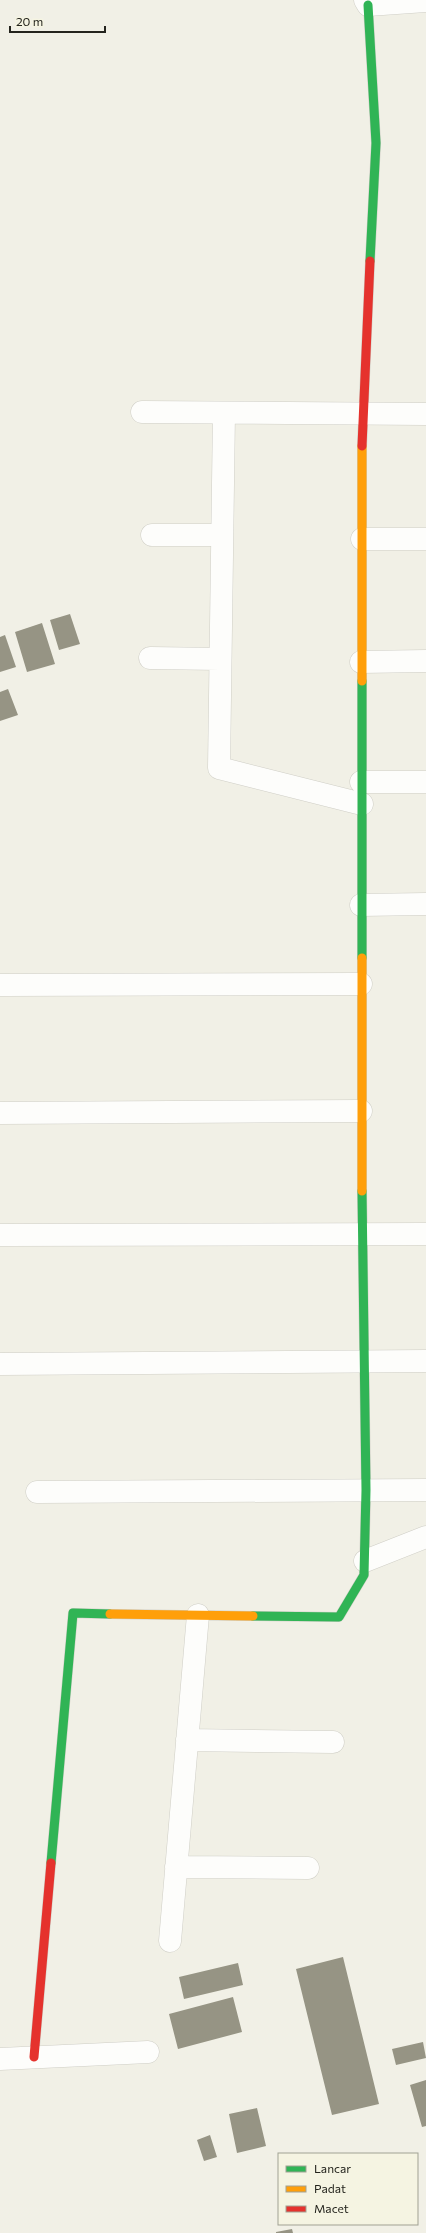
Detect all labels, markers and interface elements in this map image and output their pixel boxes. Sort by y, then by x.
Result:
scale bar [10,8,105,34]
text: 20 m [16,14,43,28]
legend [278,2153,418,2225]
text: Lancar [314,2161,351,2175]
text: Padat [314,2181,346,2195]
text: Macet [314,2201,349,2215]

